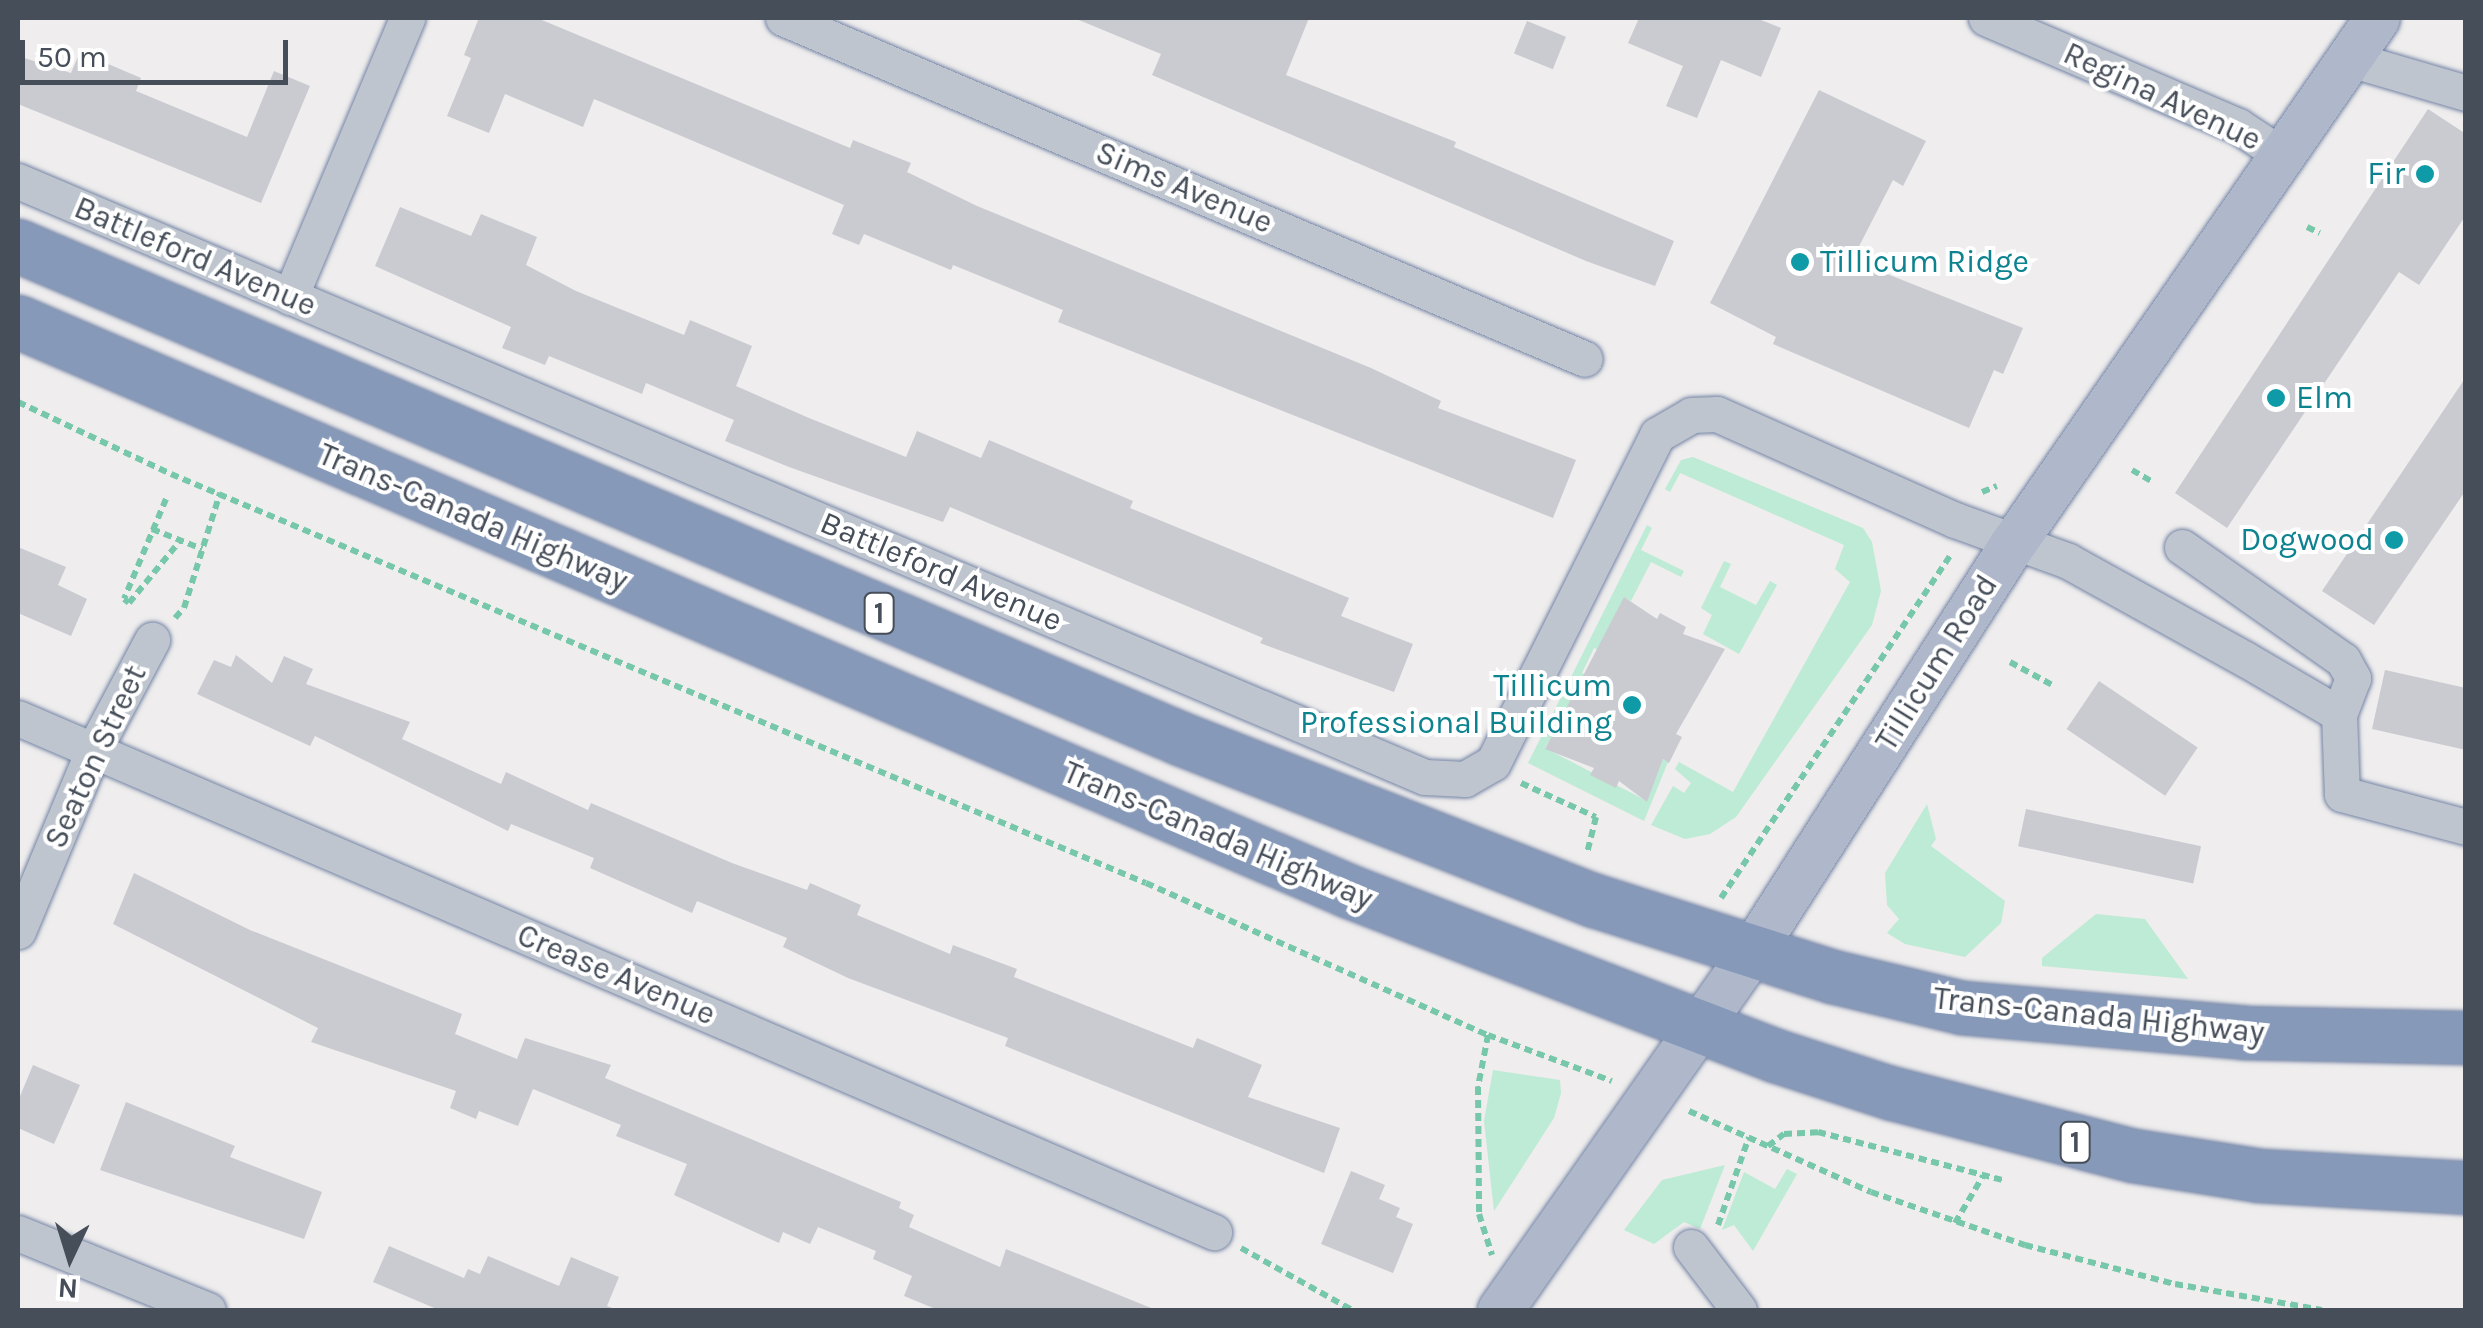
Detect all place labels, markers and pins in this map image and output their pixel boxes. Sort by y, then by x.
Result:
place label: Fir [2367,155,2405,193]
marker: Fir [2414,163,2436,185]
place label: Tillicum Ridge [1820,243,2029,281]
marker: Tillicum Ridge [1789,251,1811,273]
place label: Elm [2296,379,2353,417]
marker: Elm [2265,387,2287,409]
place label: Dogwood [2240,521,2374,559]
marker: Dogwood [2383,529,2405,551]
place label: Tillicum Professional Building [1300,668,1612,743]
marker: Tillicum Professional Building [1621,694,1643,716]

